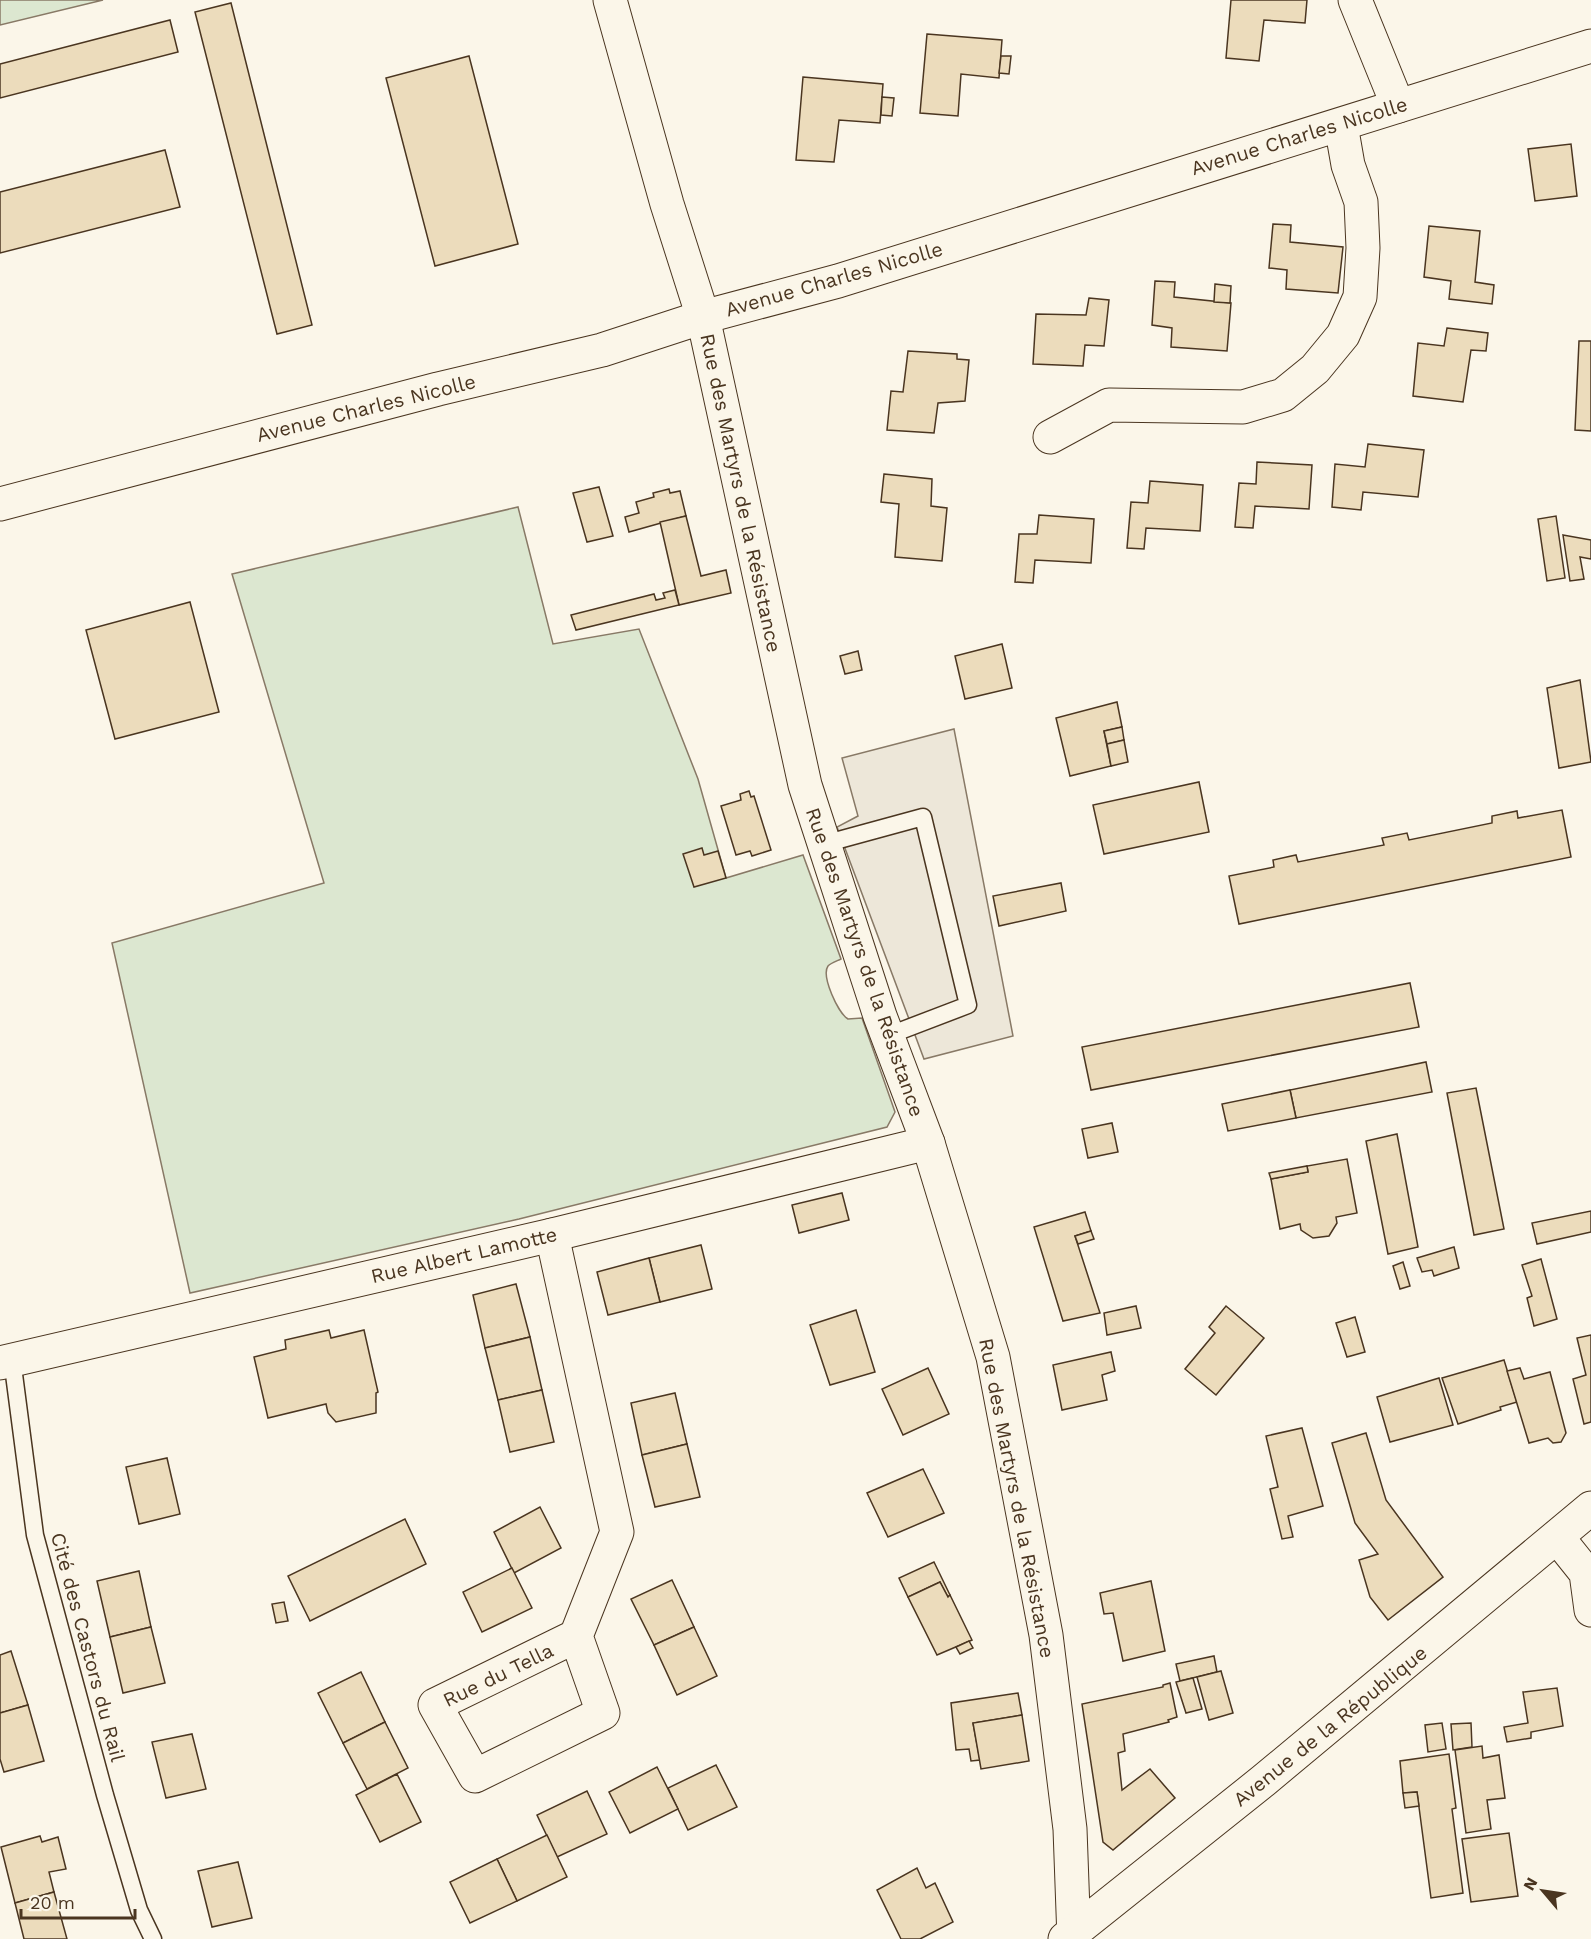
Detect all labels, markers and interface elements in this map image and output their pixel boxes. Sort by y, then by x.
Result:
street label: Avenue Charles Nicolle [1188,92,1410,180]
street label: Avenue Charles Nicolle [722,236,946,322]
street label: Rue des Martyrs de la Résistance [695,331,787,655]
street label: Avenue Charles Nicolle [254,369,478,447]
street label: Rue des Martyrs de la Résistance [801,804,929,1120]
street label: Rue Albert Lamotte [369,1222,559,1288]
street label: Rue des Martyrs de la Résistance [974,1336,1060,1660]
street label: Cité des Castors du Rail [46,1530,130,1764]
street label: Rue du Tella [439,1638,557,1712]
street label: Avenue de la République [1228,1641,1432,1811]
north arrow [1513,1861,1573,1921]
text: N [1519,1874,1542,1894]
scale bar [21,1882,135,1920]
text: 20 m [30,1892,75,1913]

